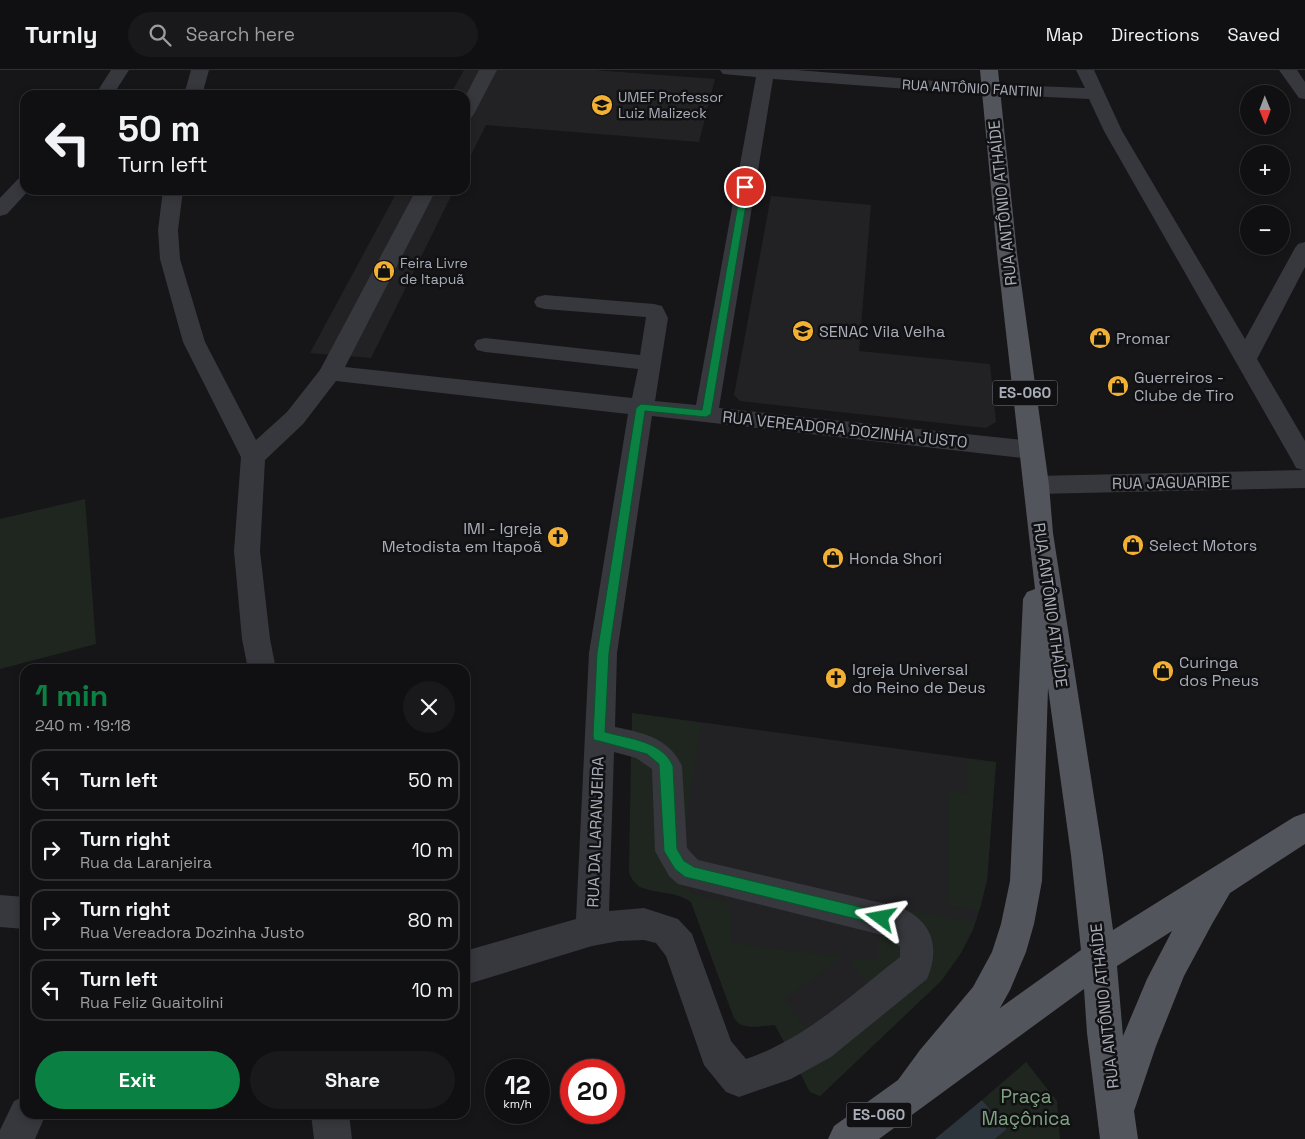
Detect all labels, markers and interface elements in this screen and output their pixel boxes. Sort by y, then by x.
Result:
search box [128,12,478,57]
text: Turnly [25,19,98,50]
icon: search [146,21,174,49]
text: Search here [186,22,295,47]
text: Map [1046,23,1083,46]
text: Directions [1111,23,1200,46]
text: Saved [1228,23,1280,46]
street label: RUA ANTÔNIO FANTINI [901,75,1043,101]
north arrow [1240,85,1290,135]
map controls [1240,85,1290,255]
place label: UMEF Professor Luiz Malizeck [618,88,723,122]
school or university icon: UMEF Professor Luiz Malizeck [590,93,614,117]
text: 50 m [118,107,200,151]
icon: left [35,110,100,175]
street label: RUA ANTÔNIO ATHAÍDE [983,119,1022,287]
button: + [1240,145,1290,195]
text: Turn left [118,150,208,178]
pin [724,166,766,208]
icon: arrive [731,173,759,201]
button: − [1240,205,1290,255]
place label: Feira Livre de Itapuã [400,254,468,288]
shop icon: Feira Livre de Itapuã [372,259,396,283]
school or university icon: SENAC Vila Velha [791,319,815,343]
place label: SENAC Vila Velha [819,321,945,342]
shop icon: Promar [1088,326,1112,350]
place label: Promar [1116,328,1170,349]
place label: Guerreiros - Clube de Tiro [1134,367,1234,406]
shop icon: Guerreiros - Clube de Tiro [1106,374,1130,398]
road number: ES-060 [992,380,1058,406]
street label: RUA VEREADORA DOZINHA JUSTO [721,406,968,453]
street label: RUA JAGUARIBE [1112,471,1230,494]
place label: IMI - Igreja Metodista em Itapoã [382,518,542,557]
street label: RUA ANTÔNIO ATHAÍDE [1029,521,1072,689]
church icon: IMI - Igreja Metodista em Itapoã [546,525,570,549]
shop icon: Select Motors [1121,533,1145,557]
place label: Select Motors [1149,535,1257,556]
shop icon: Honda Shori [821,546,845,570]
place label: Honda Shori [849,548,942,569]
place label: Curinga dos Pneus [1179,652,1259,691]
place label: Igreja Universal do Reino de Deus [852,659,986,698]
shop icon: Curinga dos Pneus [1151,659,1175,683]
church icon: Igreja Universal do Reino de Deus [824,666,848,690]
text: 1 min [35,676,108,715]
button: close [403,681,455,733]
text: 240 m · 19:18 [35,715,131,736]
street label: RUA DA LARANJEIRA [582,756,609,908]
icon: left [37,766,65,794]
text: Turn left [80,768,158,793]
text: 50 m [408,768,453,793]
text: Turn right [80,827,170,852]
icon: right [37,836,65,864]
text: 10 m [412,838,453,863]
text: Rua da Laranjeira [80,852,212,873]
position arrow [854,891,906,943]
text: Turn right [80,897,170,922]
icon: right [37,906,65,934]
text: 80 m [408,908,453,933]
text: Rua Vereadora Dozinha Justo [80,922,305,943]
street label: RUA ANTÔNIO ATHAÍDE [1085,922,1124,1090]
text: Turn left [80,967,158,992]
icon: left [37,976,65,1004]
text: 10 m [412,978,453,1003]
text: Rua Feliz Guaitolini [80,992,224,1013]
button: Exit [35,1051,240,1109]
button: Share [250,1051,455,1109]
speed limit sign: 20 [560,1059,625,1124]
text: 12 [504,1069,531,1101]
park label: Praça Maçônica [982,1084,1070,1131]
text: km/h [503,1096,532,1112]
road number: ES-060 [846,1102,912,1128]

